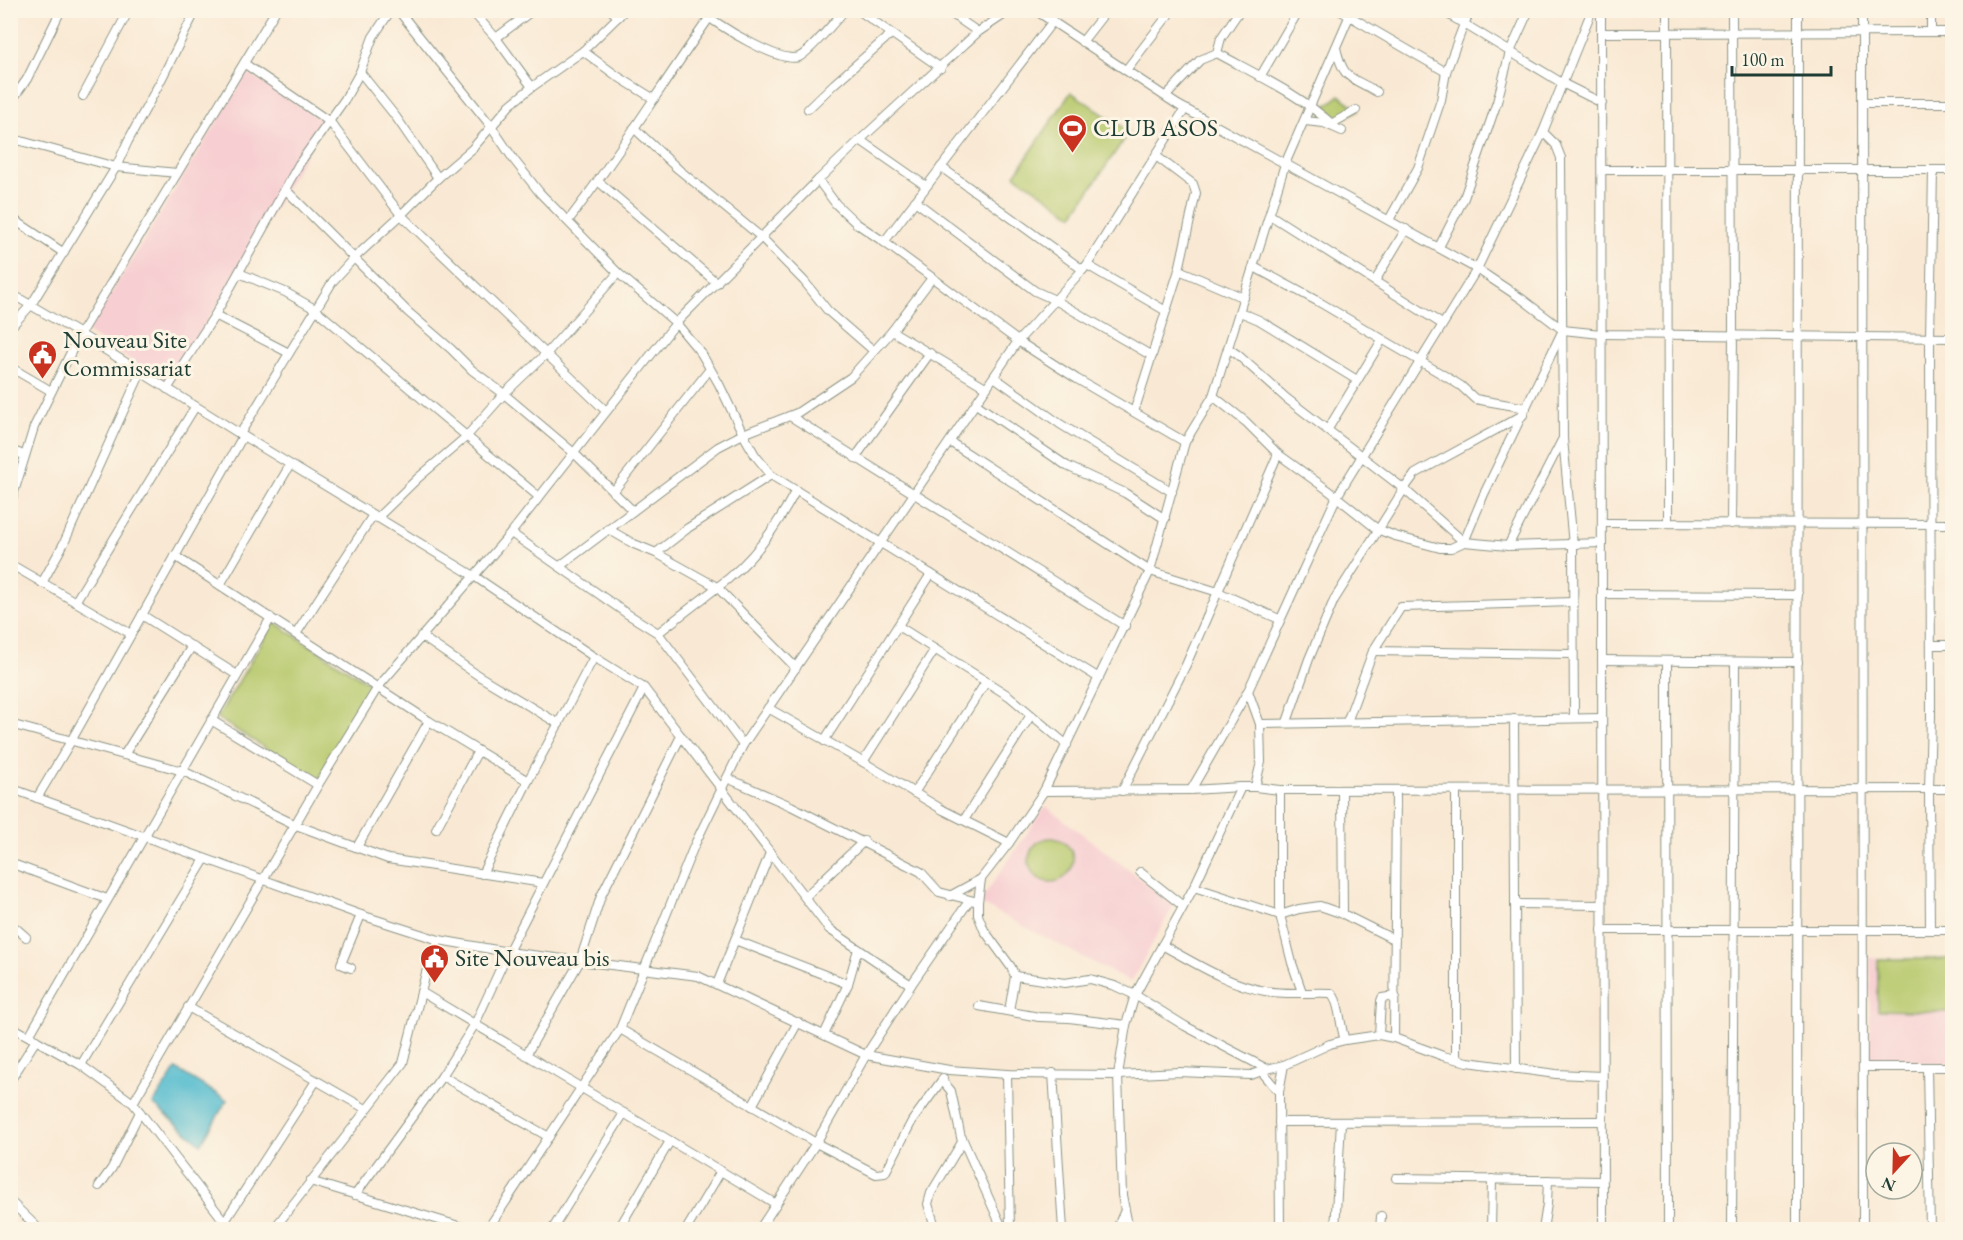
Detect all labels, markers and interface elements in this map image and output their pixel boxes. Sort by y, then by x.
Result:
scale bar [1732,39,1831,77]
text: 100 m [1741,48,1785,71]
sports icon: CLUB ASOS [1056,112,1088,154]
place label: CLUB ASOS [1093,112,1218,143]
place label: Nouveau Site Commissariat [63,324,192,383]
public building icon: Nouveau Site Commissariat [26,338,58,380]
public building icon: Site Nouveau bis [418,942,450,984]
place label: Site Nouveau bis [455,942,610,973]
north arrow [1864,1141,1924,1201]
text: N [1879,1172,1899,1197]

